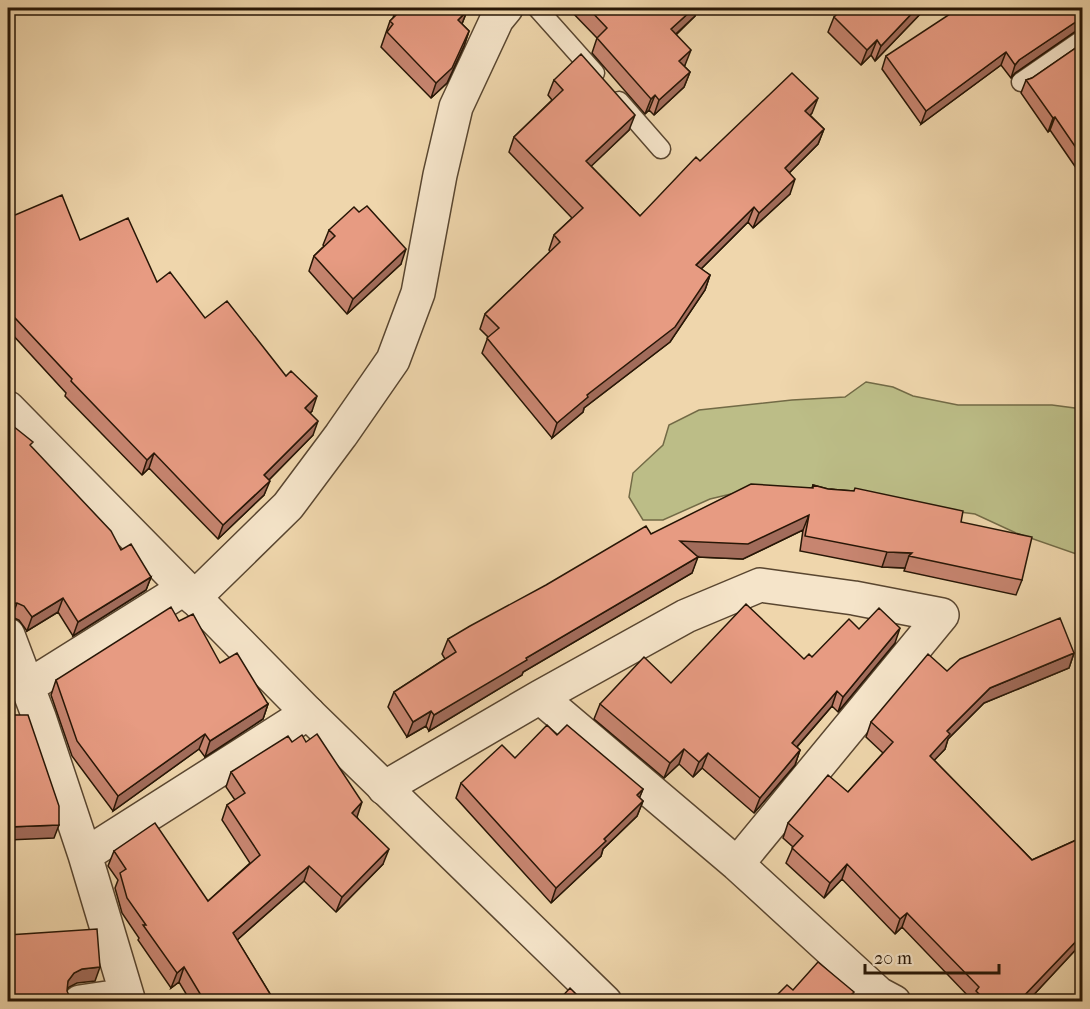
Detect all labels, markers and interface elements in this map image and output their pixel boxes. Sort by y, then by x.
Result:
scale bar [865,937,998,975]
text: 20 m [874,948,912,969]

